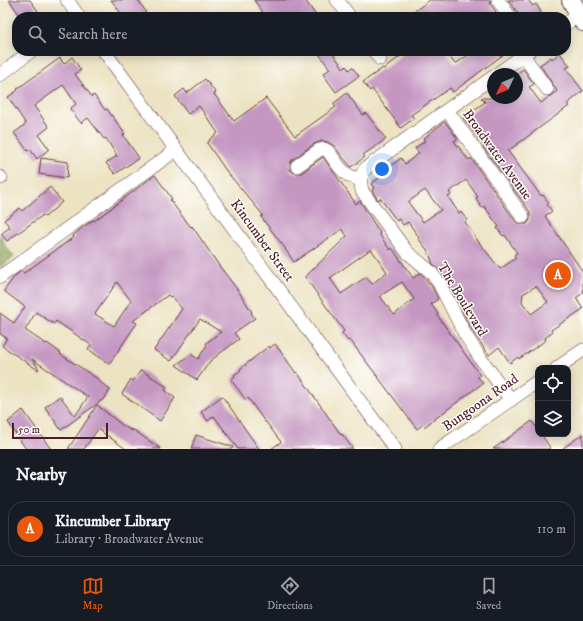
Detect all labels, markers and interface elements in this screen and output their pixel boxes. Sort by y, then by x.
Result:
search box [12,12,571,56]
icon: search [26,23,48,45]
text: Search here [58,25,127,44]
north arrow [487,68,523,104]
street label: Broadwater Avenue [458,106,536,203]
your location [372,159,392,179]
street label: Kincumber Street [226,196,298,286]
street label: The Boulevard [433,259,491,340]
pin: A [545,260,571,290]
map controls [535,365,571,437]
button: locate [535,365,571,401]
street label: Bungoona Road [439,370,522,436]
button: layers [535,401,571,437]
scale bar [12,421,108,440]
text: 50 m [18,423,40,437]
text: Nearby [16,464,66,486]
text: Kincumber Library [55,512,170,531]
text: A [26,521,34,537]
text: 110 m [537,521,566,537]
text: Library · Broadwater Avenue [55,531,204,547]
tab: Map [82,575,104,613]
tab: Directions [267,575,313,613]
tab: Saved [476,575,501,613]

